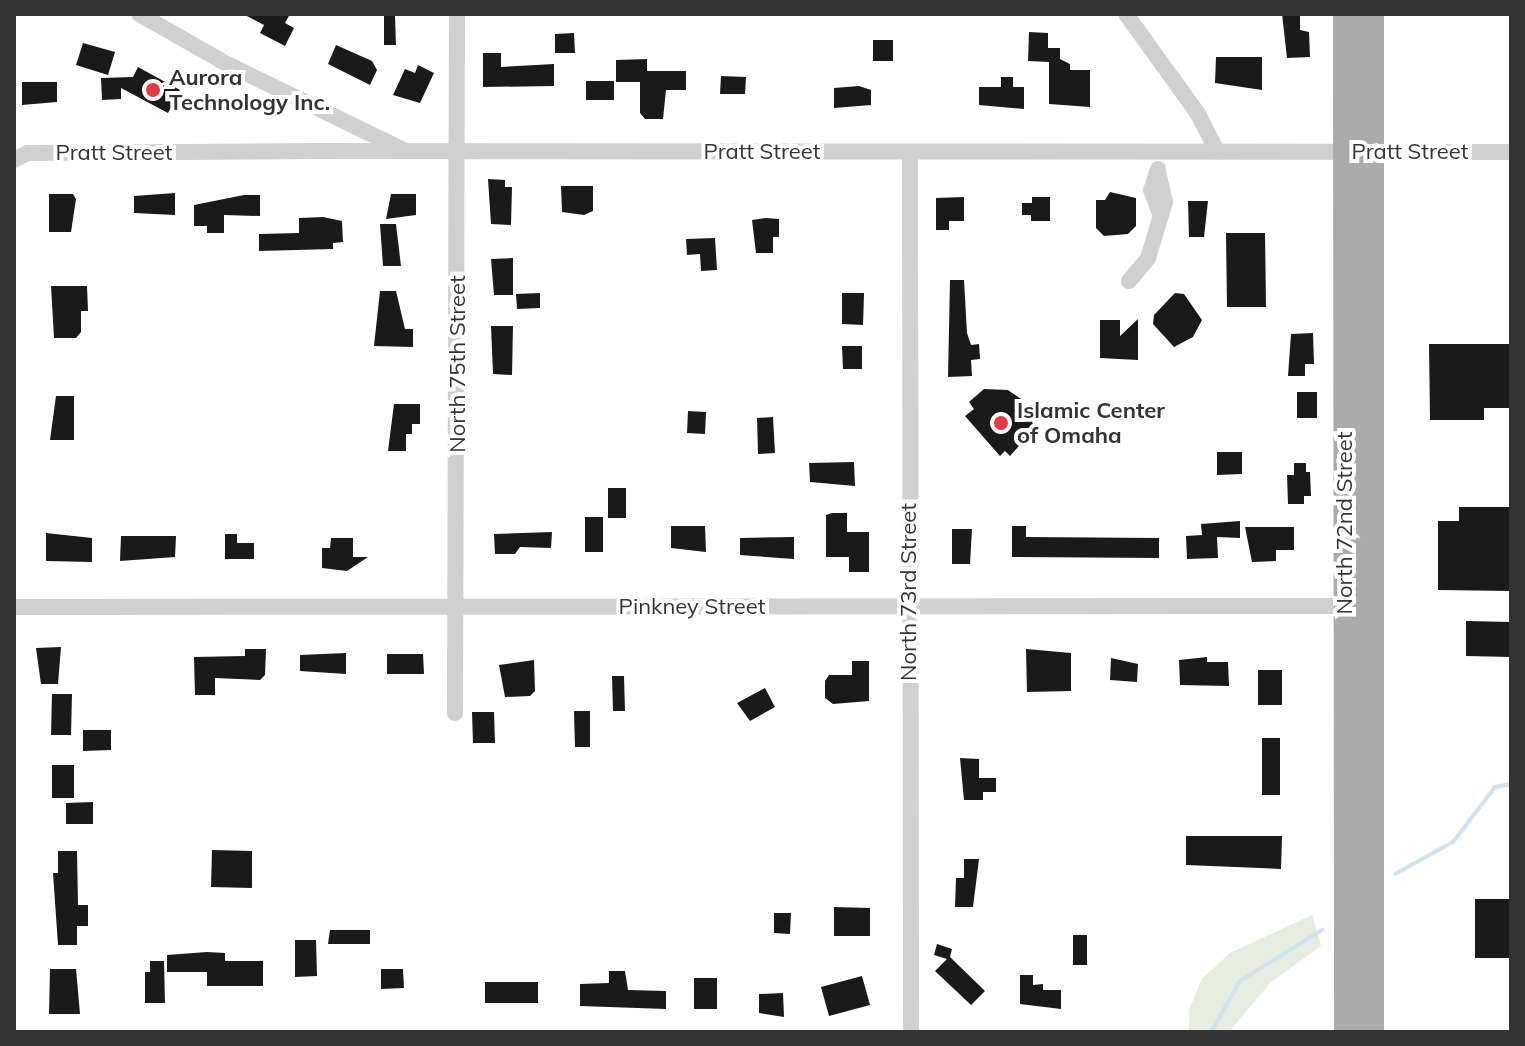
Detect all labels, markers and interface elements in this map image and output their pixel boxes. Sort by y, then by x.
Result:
place label: Aurora Technology Inc. [169,64,330,116]
marker: Aurora Technology Inc. [144,81,162,99]
street label: Pratt Street [704,139,820,165]
street label: Pratt Street [1352,139,1468,165]
street label: Pratt Street [56,140,172,166]
street label: North 75th Street [445,275,471,453]
place label: Islamic Center of Omaha [1017,397,1165,448]
marker: Islamic Center of Omaha [992,414,1010,432]
street label: North 72nd Street [1332,432,1358,614]
street label: North 73rd Street [896,503,922,681]
street label: Pinkney Street [619,594,765,620]

